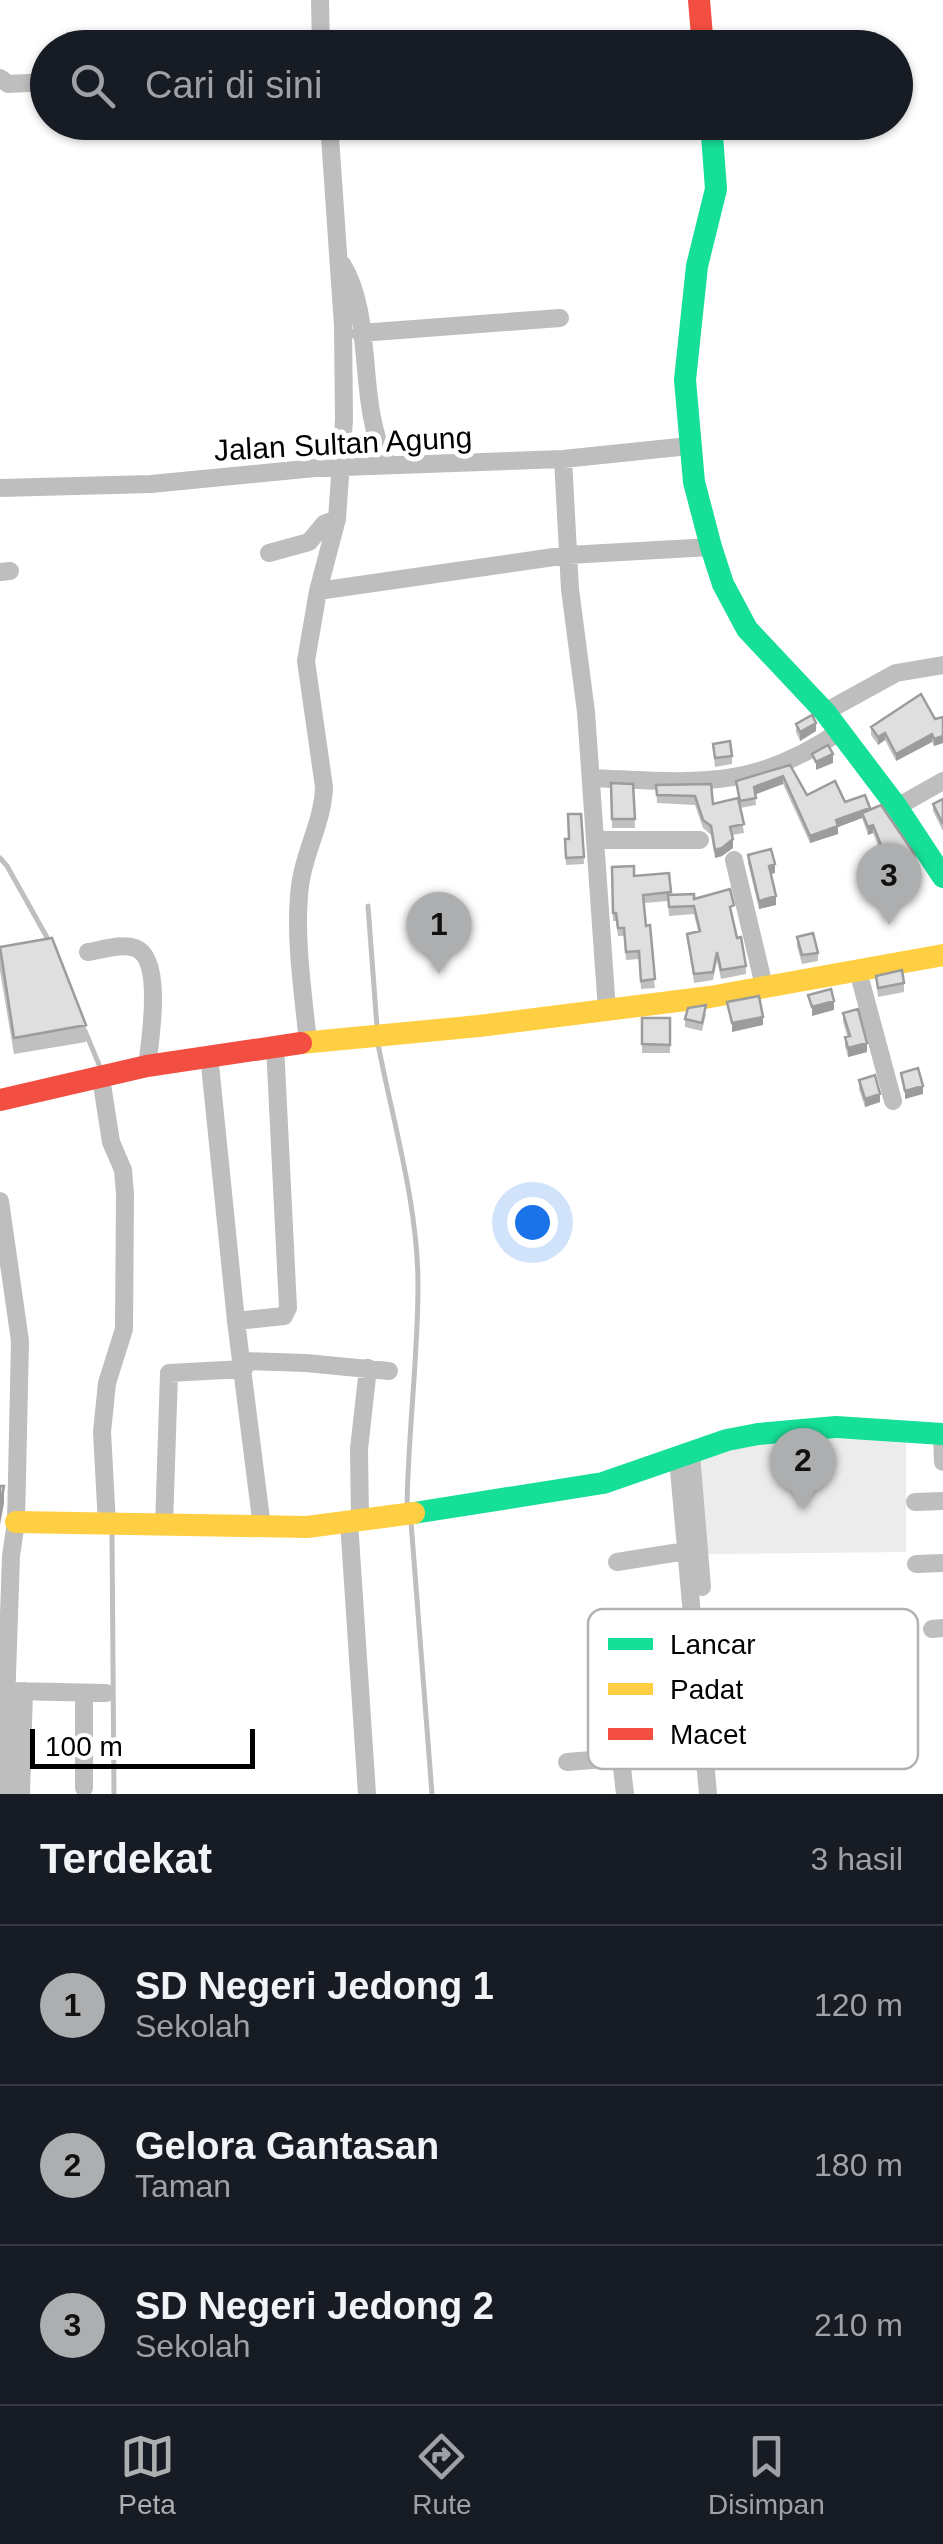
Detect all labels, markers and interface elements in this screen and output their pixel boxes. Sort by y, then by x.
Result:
search box [30,30,913,140]
icon: search [65,58,120,113]
text: Cari di sini [145,64,322,106]
street label: Jalan Sultan Agung [213,420,473,467]
pin: 3 [856,842,922,925]
pin: 1 [406,892,472,974]
your location [507,1197,558,1248]
pin: 2 [770,1428,836,1510]
legend [588,1609,918,1769]
text: Lancar [670,1629,756,1660]
text: Padat [670,1674,743,1705]
text: Macet [670,1719,746,1750]
scale bar [30,1724,255,1768]
text: 100 m [45,1731,123,1762]
text: Terdekat [40,1835,212,1882]
text: 3 hasil [811,1841,903,1877]
text: SD Negeri Jedong 1 [135,1965,494,2007]
text: 1 [64,1987,81,2023]
text: 120 m [814,1987,903,2023]
text: Sekolah [135,2008,251,2044]
text: Gelora Gantasan [135,2125,439,2167]
text: 2 [64,2147,81,2183]
text: 180 m [814,2147,903,2183]
text: Taman [135,2168,231,2204]
text: SD Negeri Jedong 2 [135,2285,494,2327]
text: 3 [64,2307,81,2343]
text: 210 m [814,2307,903,2343]
text: Sekolah [135,2328,251,2364]
tab: Peta [118,2429,176,2521]
tab: Rute [412,2429,472,2521]
tab: Disimpan [708,2429,825,2521]

